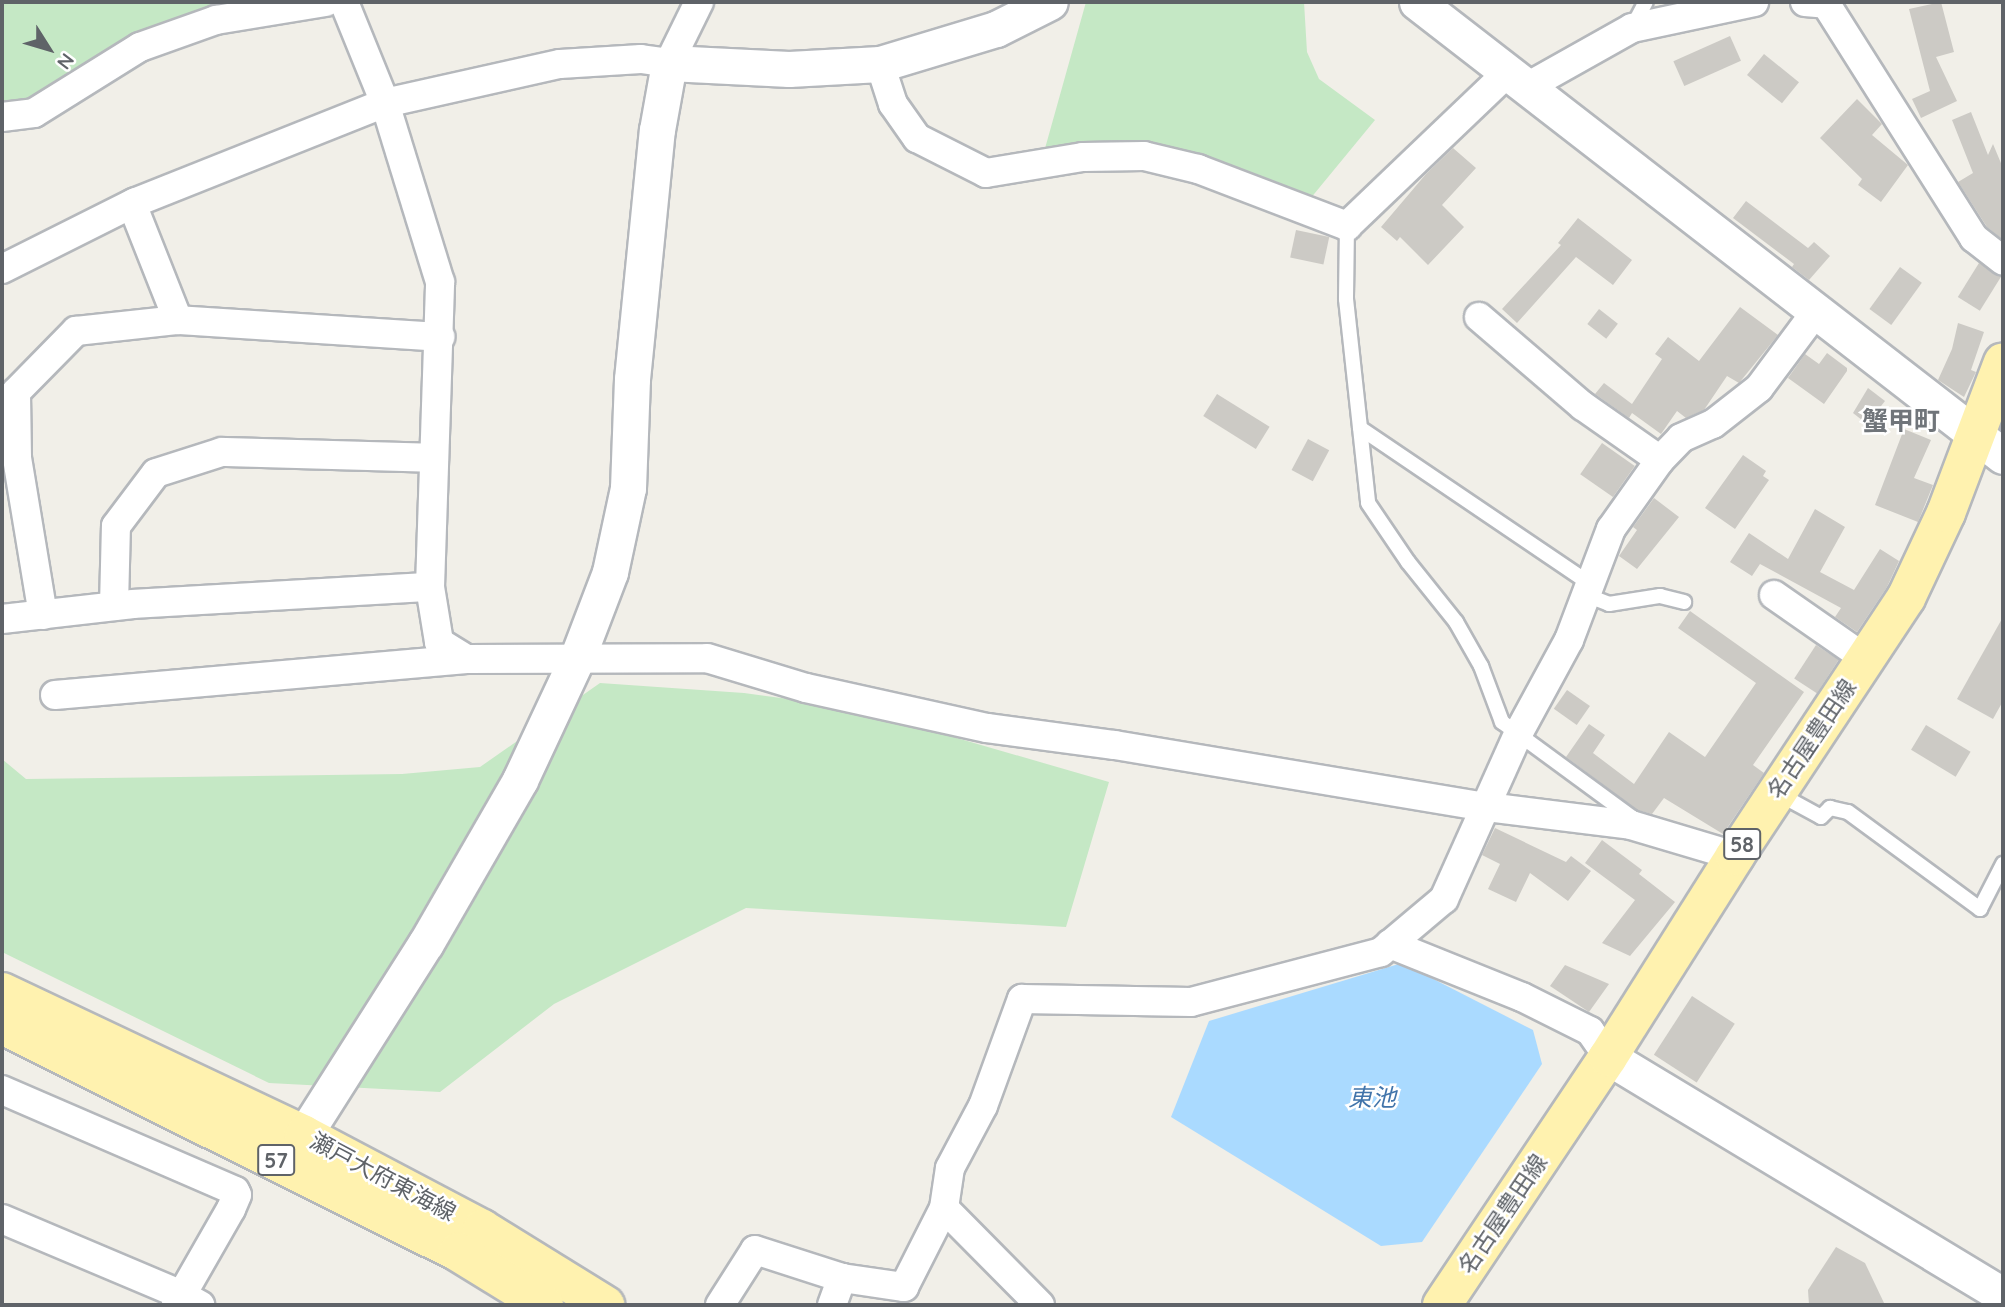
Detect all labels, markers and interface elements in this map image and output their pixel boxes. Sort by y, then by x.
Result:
north arrow [14,14,84,84]
text: N [52,49,80,74]
district label: 蟹甲町 [1862,405,1940,437]
street label: 名古屋豊田線 [1762,674,1862,804]
road number: 58 [1723,826,1761,862]
water label: 東池 [1348,1084,1396,1112]
street label: 瀬戸大府東海線 [305,1127,461,1227]
road number: 57 [257,1142,295,1178]
street label: 名古屋豊田線 [1453,1149,1553,1279]

